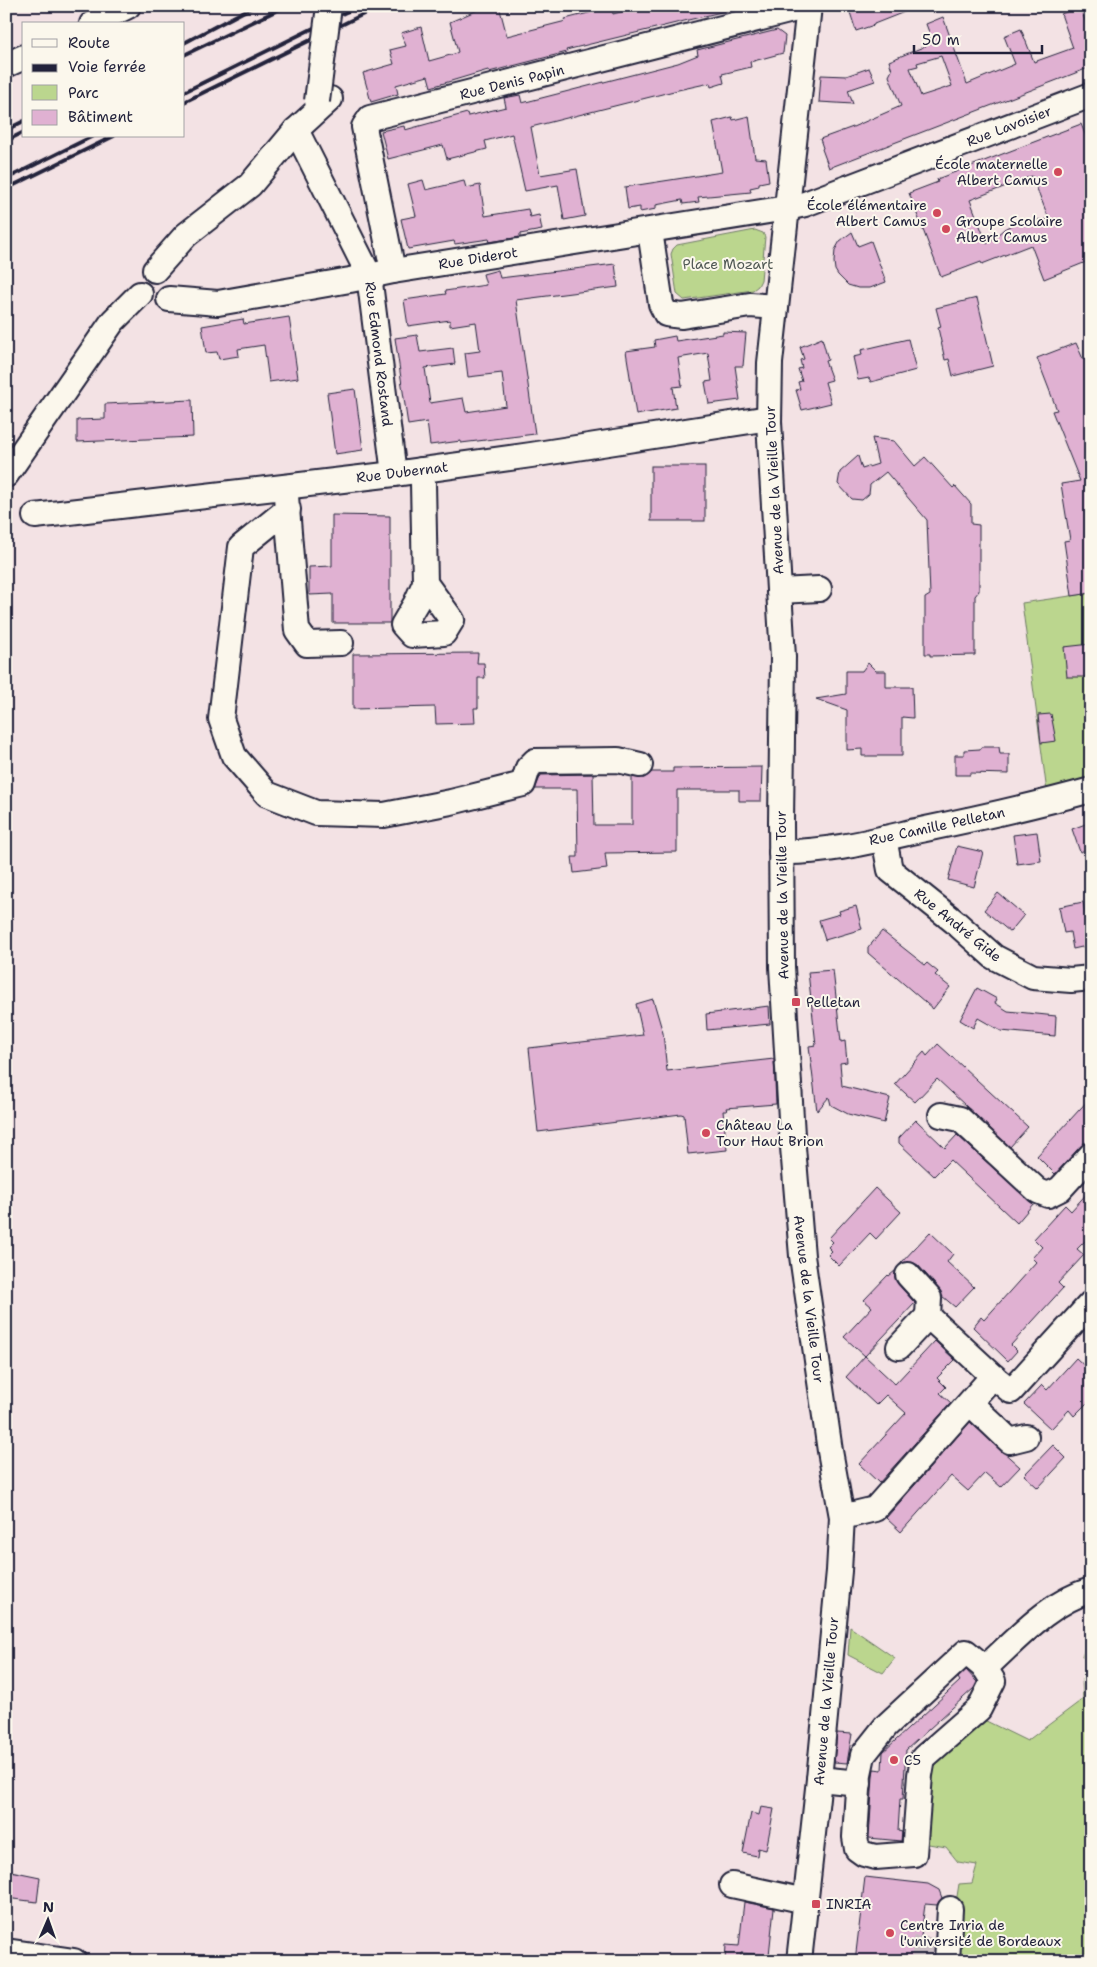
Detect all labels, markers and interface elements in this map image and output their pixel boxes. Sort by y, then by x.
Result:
legend [22,22,185,138]
scale bar [914,22,1042,54]
text: 50 m [922,30,960,50]
text: Route [68,33,110,53]
text: Voie ferrée [68,57,146,77]
street label: Rue Denis Papin [458,60,566,104]
text: Parc [68,83,99,103]
street label: Rue Lavoisier [964,101,1054,150]
text: Bâtiment [68,107,133,127]
place label: École maternelle Albert Camus [935,155,1048,189]
marker: École maternelle Albert Camus [1052,166,1064,178]
place label: École élémentaire Albert Camus [807,196,927,230]
marker: École élémentaire Albert Camus [931,207,943,219]
place label: Groupe Scolaire Albert Camus [956,212,1063,246]
marker: Groupe Scolaire Albert Camus [940,223,952,235]
street label: Rue Diderot [437,243,519,273]
park label: Place Mozart [683,255,773,273]
street label: Rue Edmond Rostand [361,281,397,428]
street label: Avenue de la Vieille Tour [761,405,787,575]
street label: Rue Dubernat [355,457,449,487]
street label: Rue Camille Pelletan [867,803,1007,849]
street label: Avenue de la Vieille Tour [772,810,792,980]
street label: Rue André Gide [911,884,1005,966]
place label: Pelletan [806,993,861,1011]
marker: Pelletan [790,996,802,1008]
place label: Château La Tour Haut Brion [716,1116,824,1150]
marker: Château La Tour Haut Brion [700,1127,712,1139]
street label: Avenue de la Vieille Tour [790,1214,828,1384]
street label: Avenue de la Vieille Tour [810,1616,842,1786]
place label: C5 [904,1751,921,1769]
marker: C5 [888,1754,900,1766]
north arrow [22,1894,72,1944]
place label: INRIA [826,1895,872,1913]
text: N [43,1898,54,1916]
marker: INRIA [810,1898,822,1910]
place label: Centre Inria de l'université de Bordeaux [900,1916,1061,1950]
marker: Centre Inria de l'université de Bordeaux [884,1927,896,1939]

